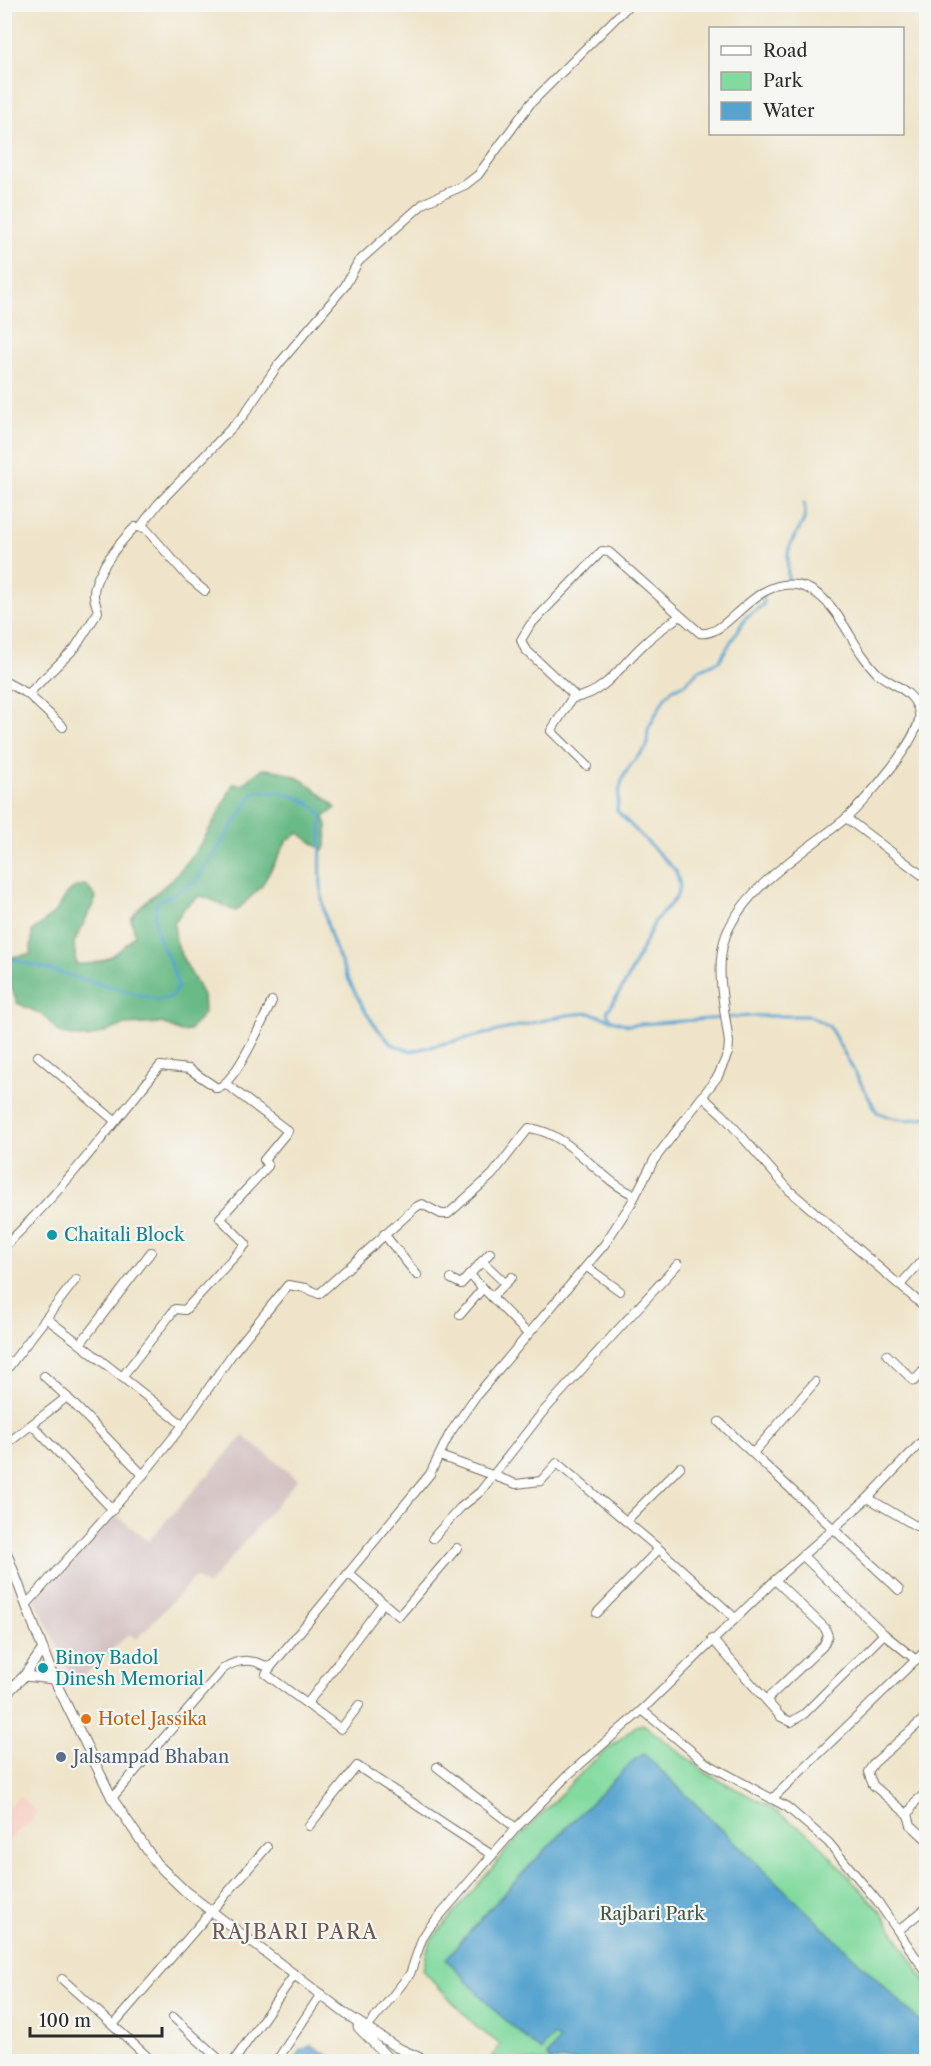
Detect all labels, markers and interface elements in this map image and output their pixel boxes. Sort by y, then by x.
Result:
legend [709,27,904,135]
text: Road [763,40,808,62]
text: Park [763,70,804,92]
text: Water [762,100,815,122]
place label: Chaitali Block [64,1224,186,1246]
marker: Chaitali Block [45,1228,59,1242]
place label: Binoy Badol Dinesh Memorial [55,1647,204,1690]
marker: Binoy Badol Dinesh Memorial [36,1661,50,1675]
place label: Hotel Jassika [98,1708,207,1730]
marker: Hotel Jassika [79,1712,93,1726]
place label: Jalsampad Bhaban [70,1746,229,1768]
marker: Jalsampad Bhaban [54,1750,68,1764]
park label: Rajbari Park [599,1903,706,1925]
district label: RAJBARI PARA [212,1920,378,1944]
scale bar [30,2000,162,2038]
text: 100 m [39,2010,91,2032]

